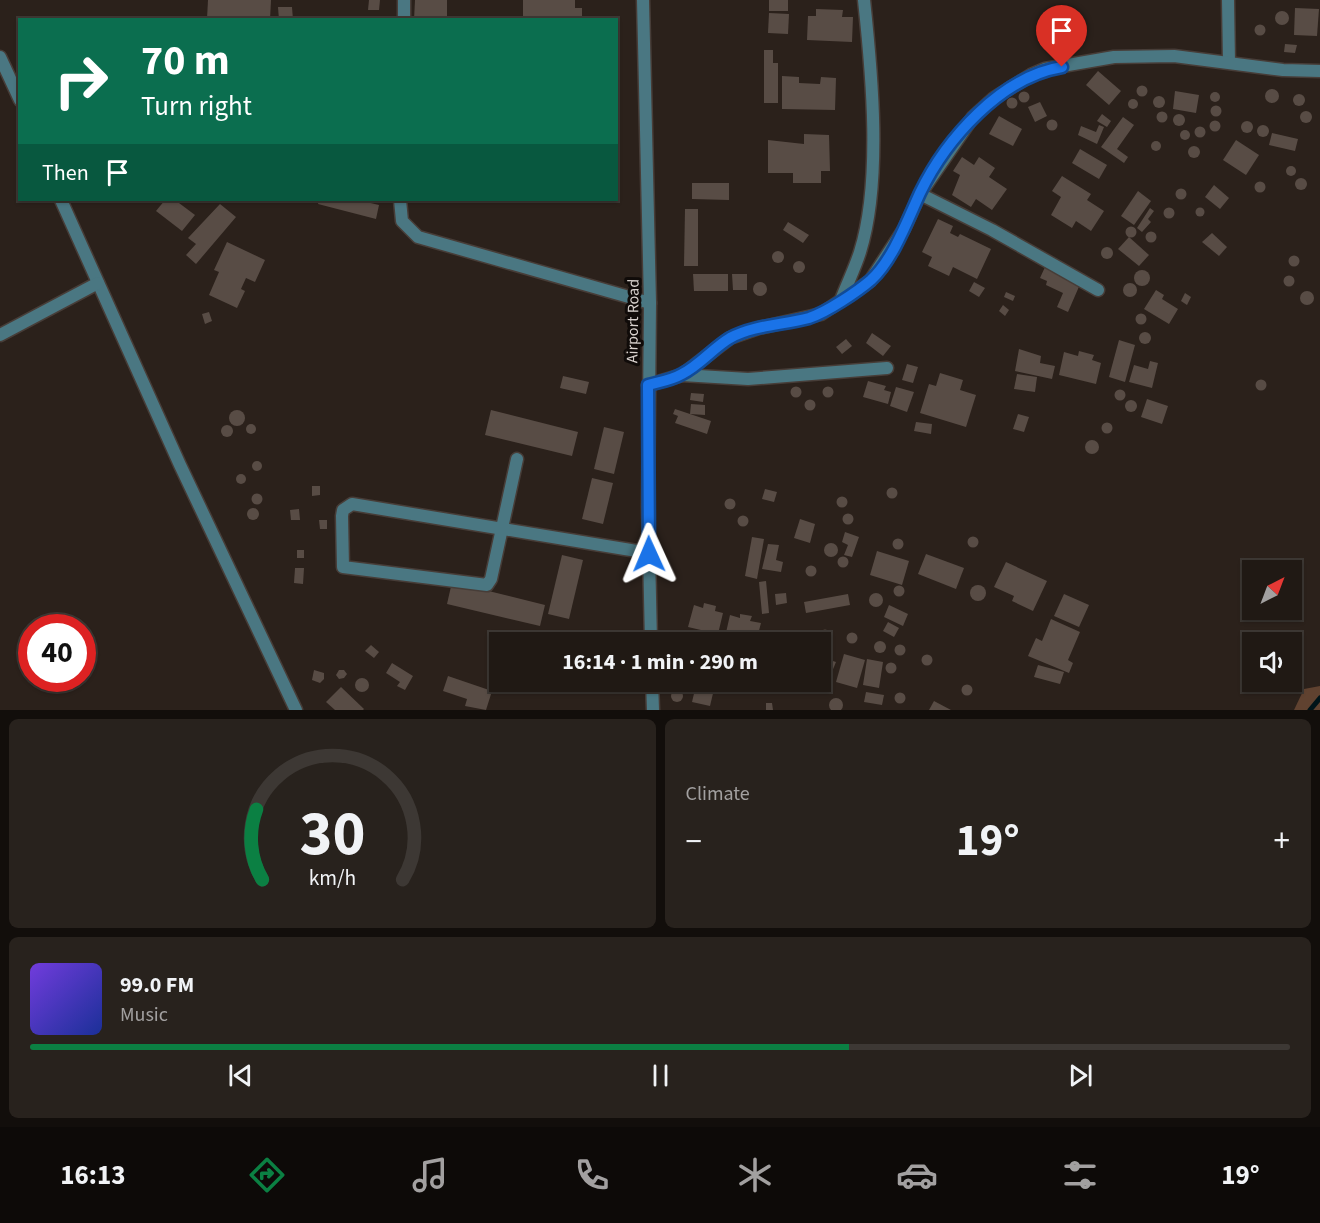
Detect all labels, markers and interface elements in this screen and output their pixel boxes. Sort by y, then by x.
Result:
pin [1036,5,1087,67]
icon: arrive [1045,14,1078,47]
text: 70 m [141,31,230,91]
icon: right [42,42,120,120]
text: Turn right [141,87,252,126]
icon: arrive [101,156,134,189]
text: Then [42,157,89,189]
street label: Airport Road [621,279,645,363]
position arrow [617,522,681,586]
north arrow [1242,560,1302,620]
map controls [1242,560,1302,692]
speed limit sign: 40 [18,614,96,692]
button: sound [1242,632,1302,692]
text: 16:14 · 1 min · 290 m [562,646,758,678]
text: Climate [686,780,750,808]
text: 30 [299,790,365,879]
text: 19° [956,809,1020,873]
text: − [686,818,702,865]
text: + [1274,818,1290,865]
text: km/h [308,864,356,895]
text: 99.0 FM [120,969,194,1001]
text: Music [120,1001,168,1029]
icon: previous [224,1059,257,1092]
icon: pause [644,1059,677,1092]
icon: next [1064,1059,1097,1092]
icon: directions [246,1154,288,1196]
icon: music [409,1154,451,1196]
icon: phone [571,1154,613,1196]
icon: climate [734,1154,776,1196]
icon: car [896,1154,938,1196]
icon: filters [1059,1154,1101,1196]
text: 16:13 [60,1156,125,1195]
text: 19° [1221,1156,1260,1195]

